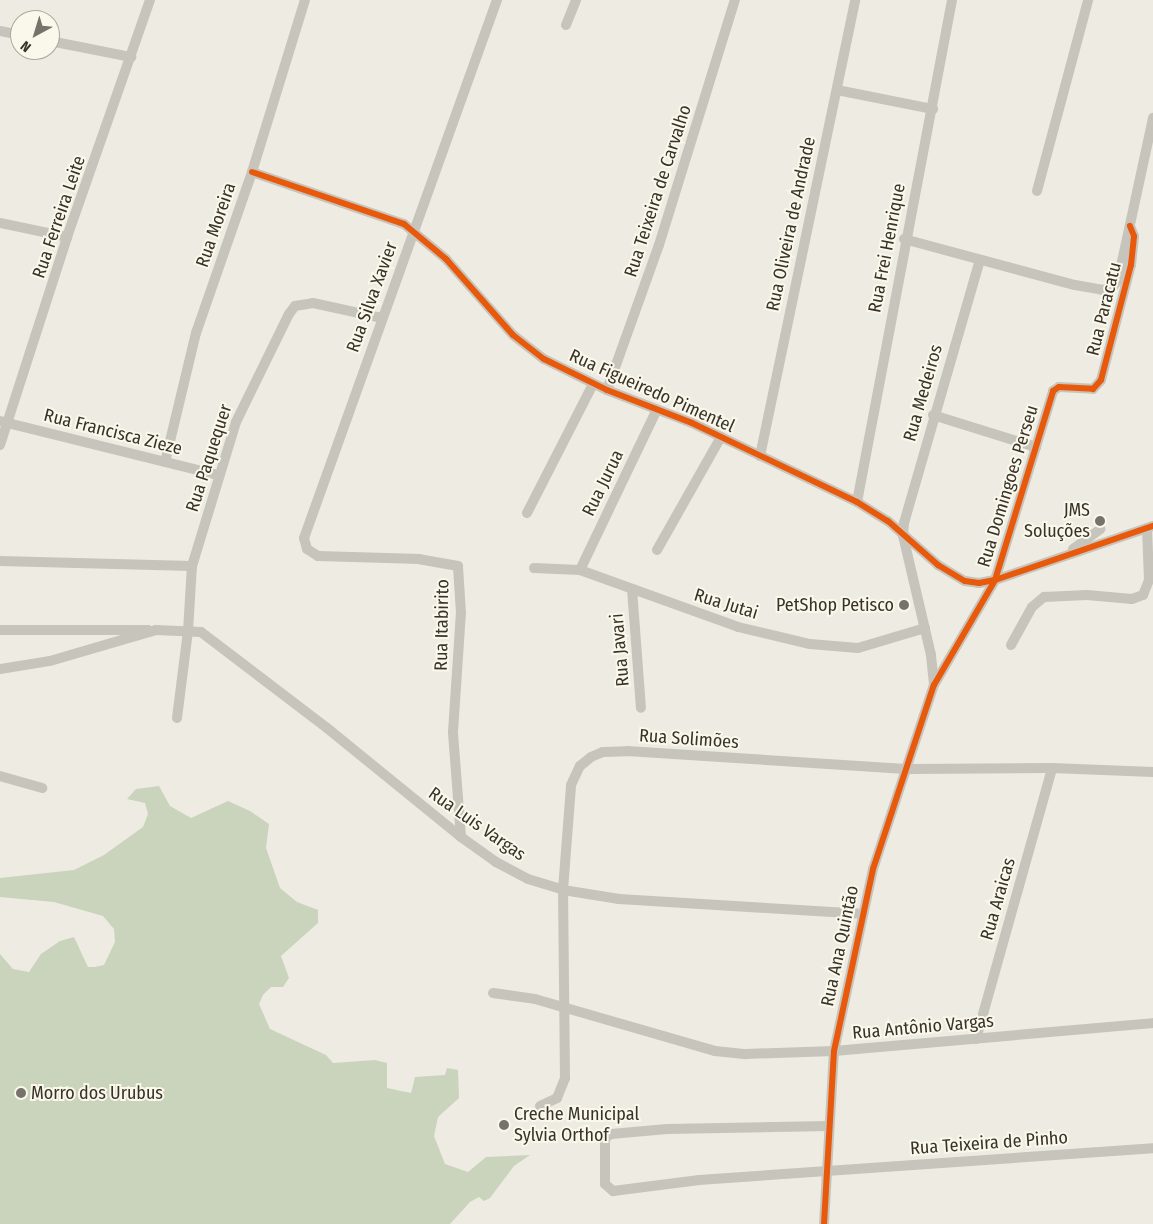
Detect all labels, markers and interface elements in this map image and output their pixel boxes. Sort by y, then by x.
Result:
north arrow [10,10,60,60]
text: N [17,37,34,56]
street label: Rua Teixeira de Carvalho [620,102,696,280]
street label: Rua Oliveira de Andrade [762,135,820,313]
street label: Rua Ferreira Leite [28,153,90,281]
street label: Rua Moreira [191,180,241,270]
street label: Rua Frei Henrique [864,182,910,314]
street label: Rua Silva Xavier [342,239,402,355]
street label: Rua Paracatu [1082,260,1126,358]
street label: Rua Medeiros [899,342,947,444]
street label: Rua Figueiredo Pimentel [566,345,738,437]
street label: Rua Paquequer [181,402,237,514]
street label: Rua Domingoes Perseu [973,402,1043,570]
street label: Rua Francisca Zieze [42,404,184,460]
street label: Rua Jurua [578,446,628,520]
place label: JMS Soluções [1024,500,1090,542]
marker: JMS Soluções [1094,515,1106,527]
street label: Rua Itabirito [430,579,454,671]
street label: Rua Jutai [691,584,761,624]
place label: PetShop Petisco [776,594,894,616]
marker: PetShop Petisco [898,599,910,611]
street label: Rua Javari [606,613,634,687]
street label: Rua Solimões [638,725,740,753]
street label: Rua Luis Vargas [424,783,530,865]
street label: Rua Araicas [976,855,1020,943]
street label: Rua Ana Quintão [817,884,863,1008]
street label: Rua Antônio Vargas [851,1010,995,1044]
place label: Morro dos Urubus [31,1082,163,1104]
marker: Morro dos Urubus [15,1087,27,1099]
place label: Creche Municipal Sylvia Orthof [514,1104,639,1146]
marker: Creche Municipal Sylvia Orthof [498,1119,510,1131]
street label: Rua Teixeira de Pinho [909,1127,1069,1159]

